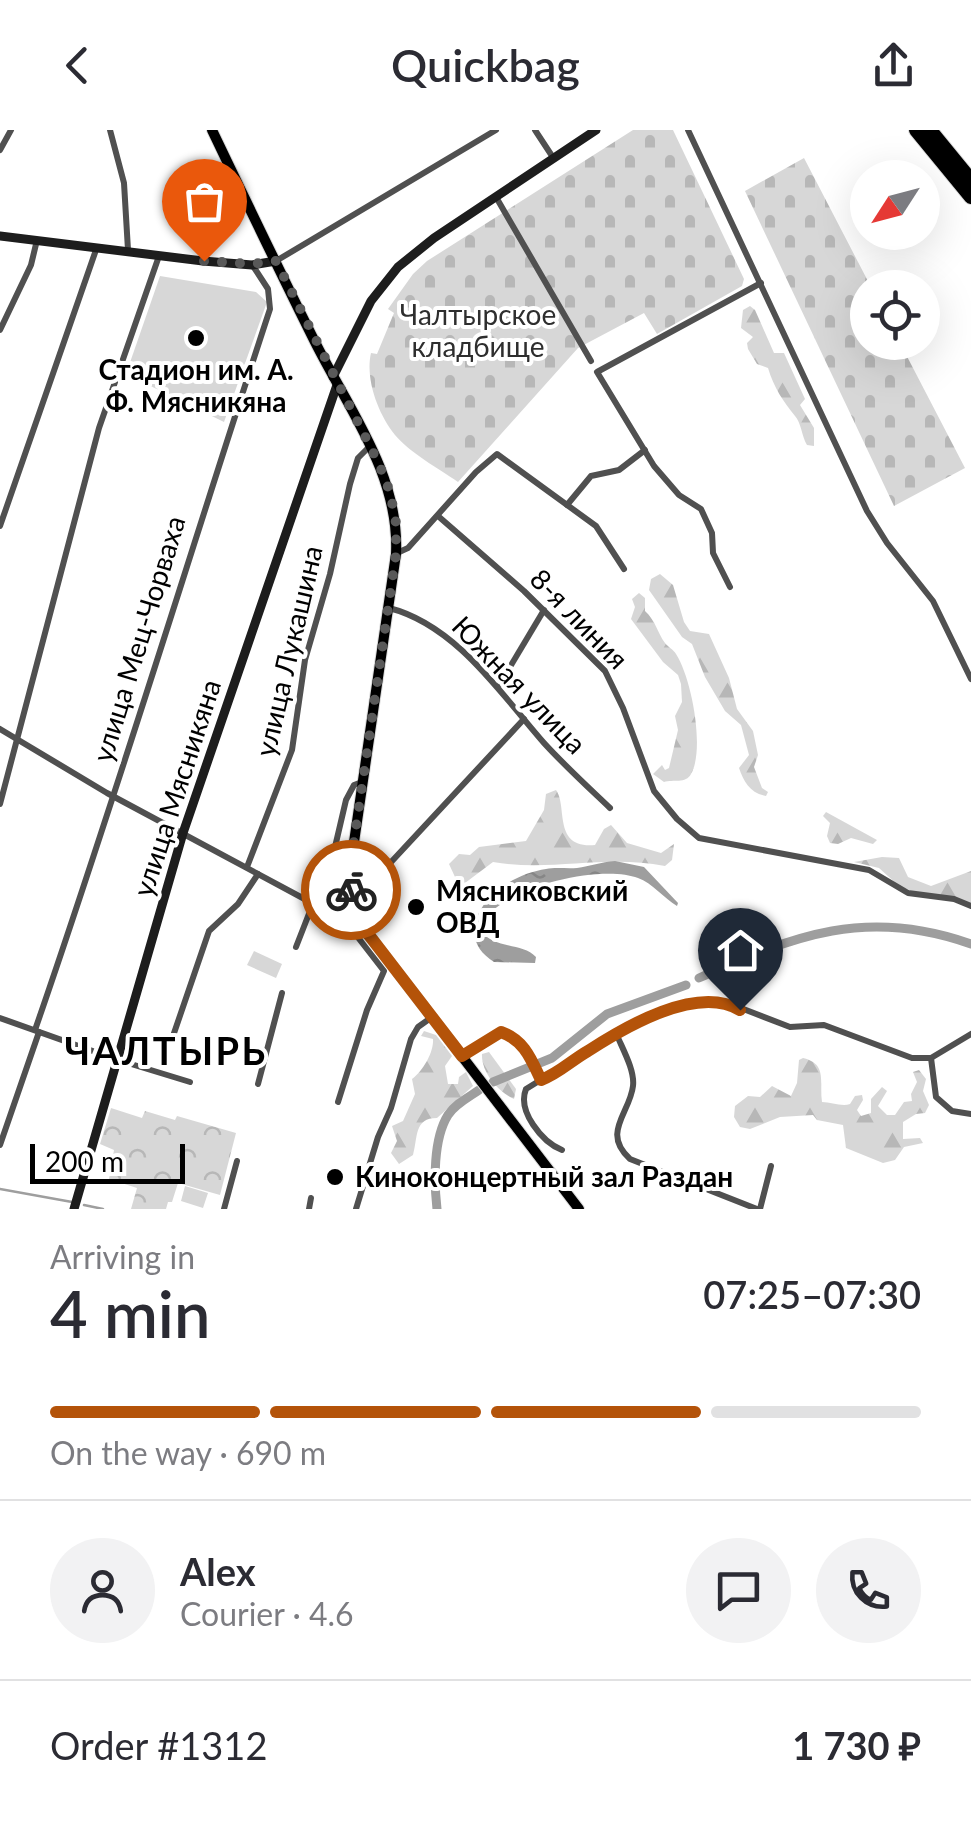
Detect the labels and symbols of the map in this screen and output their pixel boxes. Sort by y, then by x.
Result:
pin [162,159,247,262]
north arrow [850,160,940,250]
park label: Чалтырское кладбище [400,297,556,363]
marker: Стадион им. А. Ф. Мясникяна [185,327,207,349]
place label: Стадион им. А. Ф. Мясникяна [98,352,294,418]
street label: улица Мец-Чорваха [84,512,192,766]
street label: улица Лукашина [247,542,329,760]
street label: 8-я линия [524,561,636,675]
street label: Южная улица [446,609,594,760]
street label: улица Мясникяна [125,675,227,901]
courier [301,840,401,940]
place label: Мясниковский ОВД [436,873,628,939]
marker: Мясниковский ОВД [405,896,427,918]
pin [698,908,783,1011]
district label: ЧАЛТЫРЬ [64,1027,268,1073]
scale bar [30,1139,185,1184]
place label: Киноконцертный зал Раздан [355,1159,733,1193]
marker: Киноконцертный зал Раздан [324,1166,346,1188]

